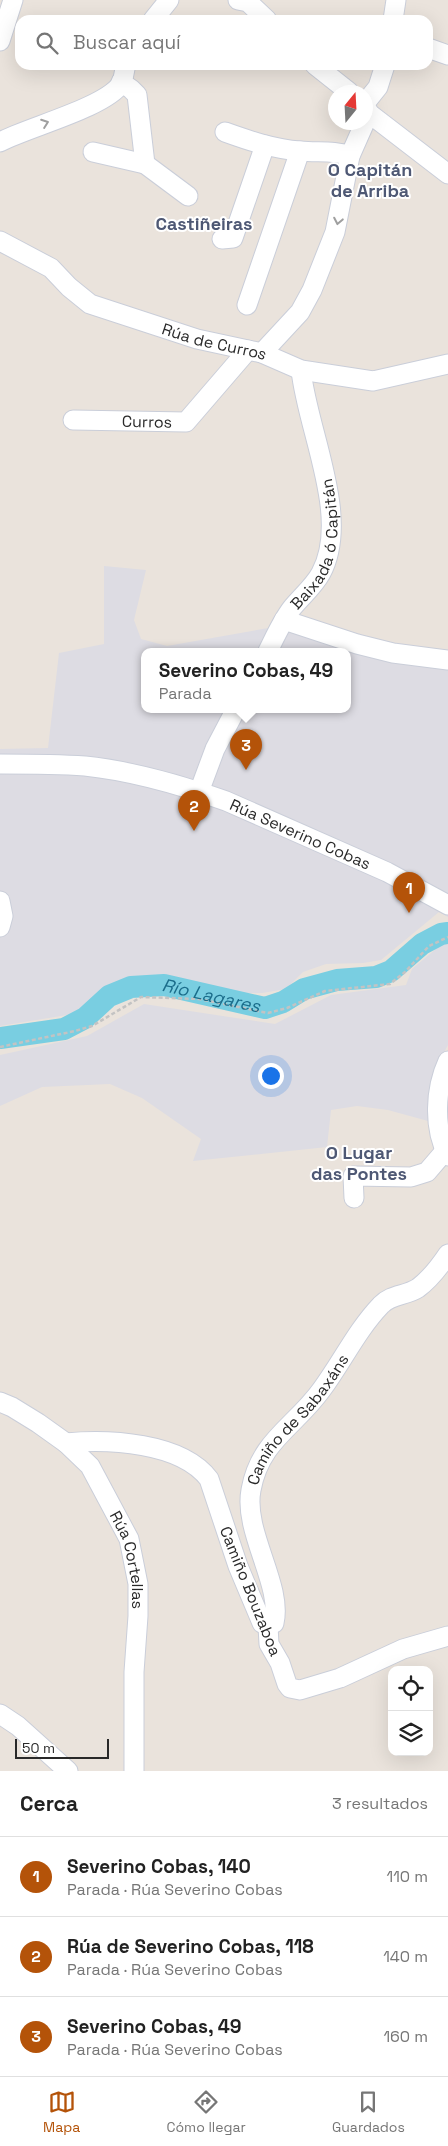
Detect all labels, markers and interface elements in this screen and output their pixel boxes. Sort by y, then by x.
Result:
search box [15,15,433,70]
icon: search [33,29,61,57]
text: Buscar aquí [73,30,181,55]
north arrow [328,85,373,130]
one-way arrow [40,119,49,129]
district label: O Capitán de Arriba [328,158,412,202]
district label: Castiñeiras [155,212,253,235]
one-way arrow [333,216,343,225]
street label: Rúa de Curros [159,318,270,365]
street label: Curros [122,411,172,433]
street label: Baixada ó Capitán [286,477,342,614]
popup [141,648,351,713]
text: Severino Cobas, 49 [159,658,333,683]
text: Parada [159,683,212,704]
pin: 3 [230,729,262,770]
pin: 2 [178,790,210,831]
street label: Rúa Severino Cobas [227,794,374,875]
pin: 1 [393,872,425,913]
water label: Río Lagares [160,973,263,1018]
your location [258,1063,284,1089]
district label: O Lugar das Pontes [311,1141,407,1185]
street label: Camiño de Sabaxáns [242,1350,354,1487]
street label: Rúa Cortellas [105,1507,148,1609]
street label: Camiño Bouzaboa [215,1523,286,1659]
map controls [388,1666,433,1756]
button: locate [388,1666,433,1711]
button: layers [388,1711,433,1756]
scale bar [15,1736,109,1759]
text: 50 m [22,1739,55,1757]
text: Cerca [20,1790,78,1817]
text: 3 resultados [332,1793,428,1814]
text: Severino Cobas, 140 [67,1854,251,1879]
text: 1 [32,1866,40,1887]
text: 110 m [386,1866,428,1887]
text: Parada · Rúa Severino Cobas [67,1879,283,1900]
text: Rúa de Severino Cobas, 118 [67,1934,314,1959]
text: 2 [31,1946,41,1967]
text: 140 m [383,1946,428,1967]
text: Parada · Rúa Severino Cobas [67,1959,283,1980]
text: Severino Cobas, 49 [67,2014,242,2039]
text: 3 [31,2026,41,2047]
text: 160 m [383,2026,428,2047]
text: Parada · Rúa Severino Cobas [67,2039,283,2060]
tab: Mapa [43,2088,80,2136]
tab: Cómo llegar [166,2088,246,2136]
tab: Guardados [332,2088,405,2136]

